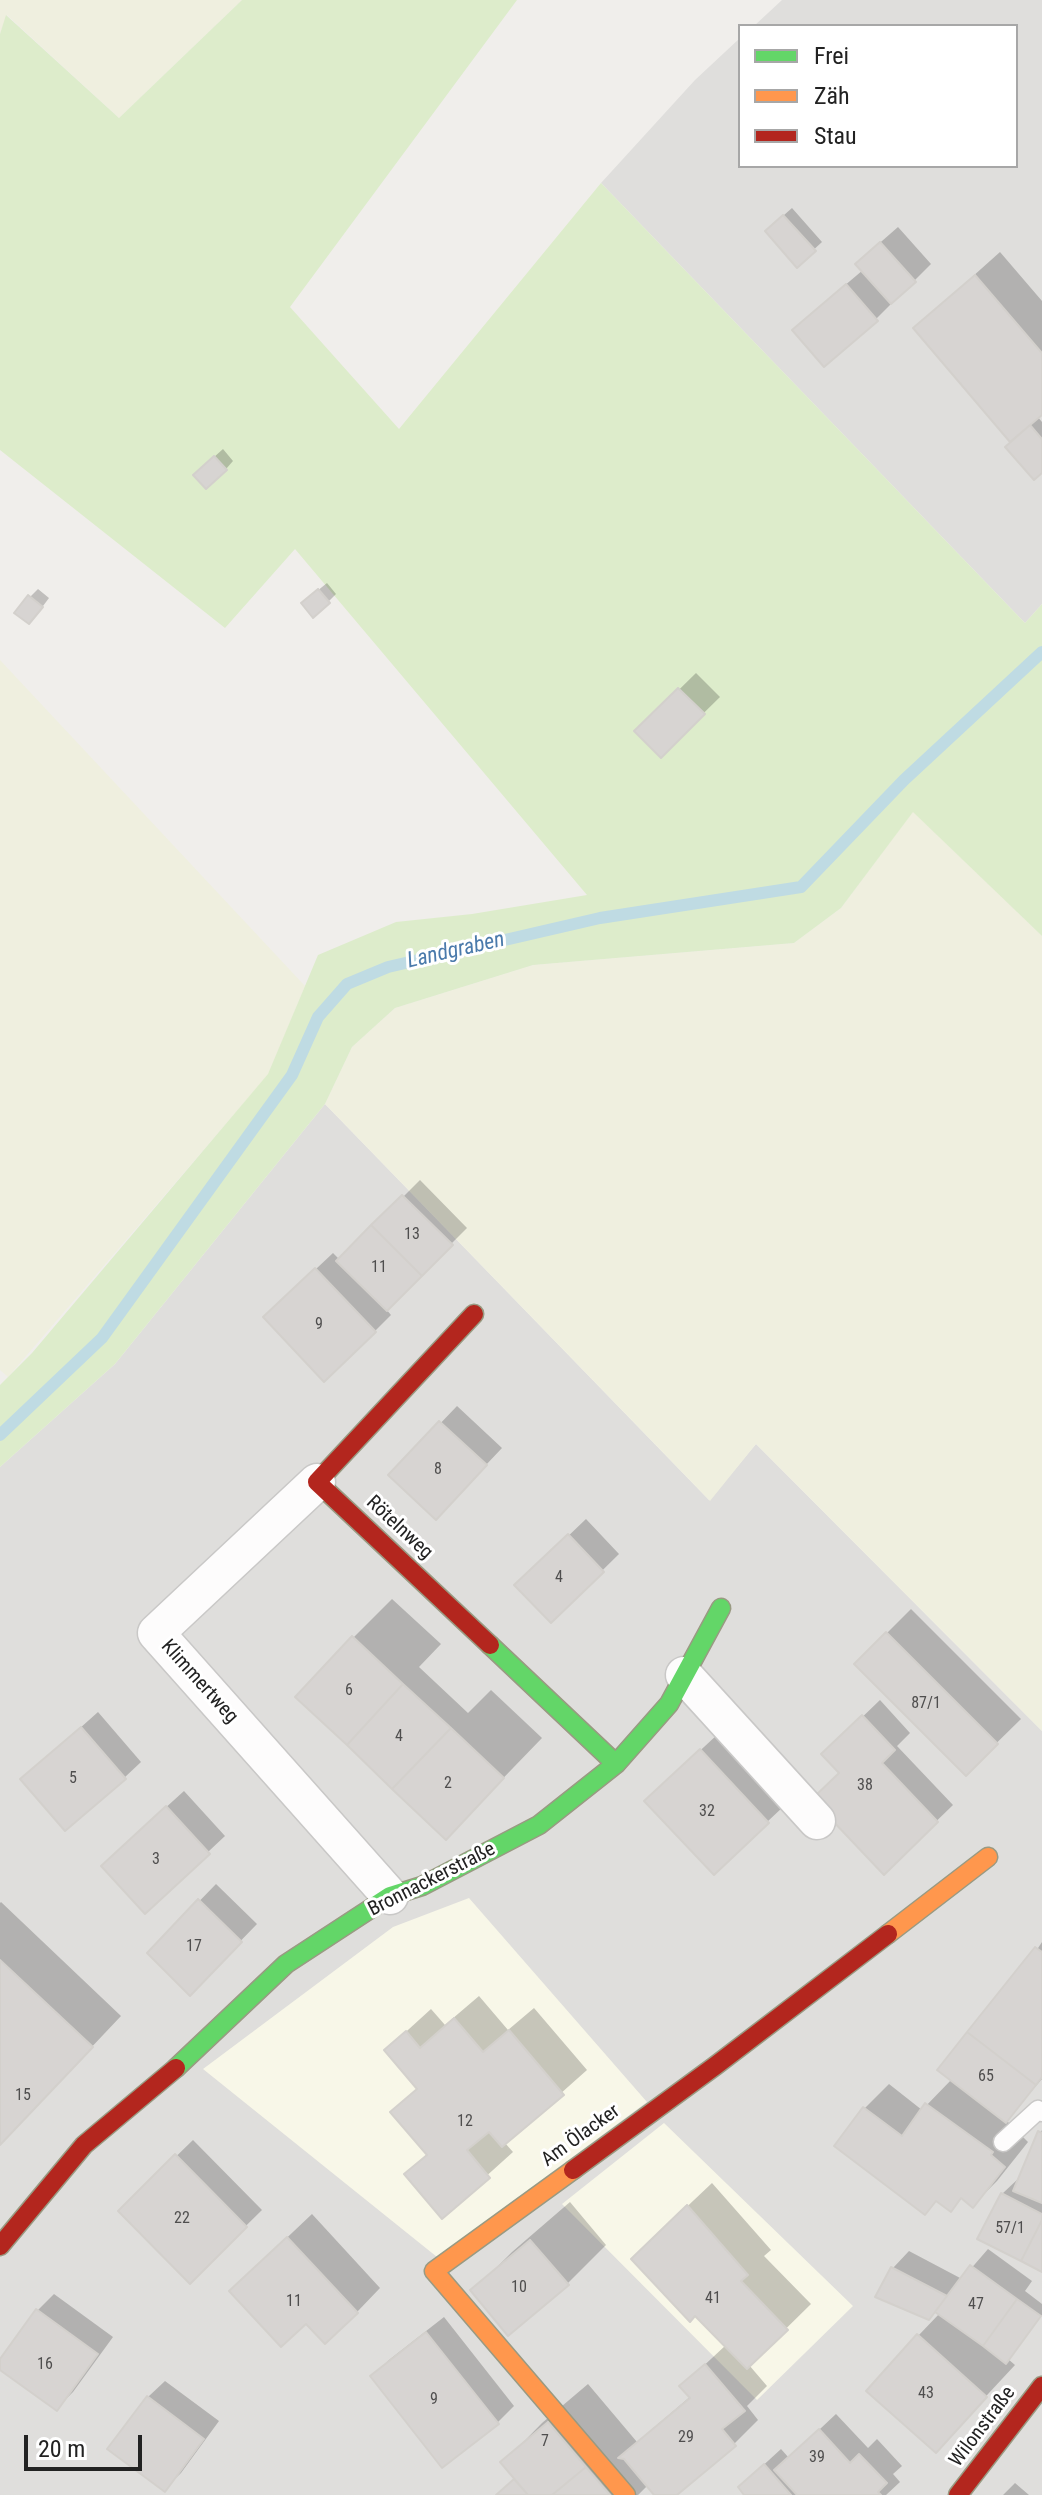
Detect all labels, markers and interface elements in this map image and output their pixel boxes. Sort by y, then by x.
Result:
legend [738,24,1018,168]
text: Frei [814,42,849,70]
text: Zäh [814,82,850,110]
text: Stau [814,122,857,150]
water label: Landgraben [405,927,507,975]
house number: 13 [404,1225,420,1245]
house number: 11 [371,1258,387,1278]
house number: 9 [315,1315,323,1335]
house number: 8 [434,1460,442,1480]
street label: Rötelnweg [361,1491,437,1565]
house number: 4 [555,1568,563,1588]
street label: Klimmertweg [155,1635,243,1729]
house number: 6 [345,1681,353,1701]
house number: 87/1 [911,1694,941,1714]
house number: 4 [395,1727,403,1747]
house number: 5 [69,1769,77,1789]
house number: 2 [444,1774,452,1794]
house number: 38 [857,1776,873,1796]
house number: 32 [699,1802,715,1822]
street label: Bronnackerstraße [364,1838,500,1922]
house number: 3 [152,1850,160,1870]
house number: 17 [186,1937,202,1957]
house number: 65 [978,2067,994,2087]
house number: 15 [15,2086,31,2106]
street label: Am Ölacker [537,2100,625,2172]
house number: 12 [457,2112,473,2132]
house number: 22 [174,2209,190,2229]
house number: 57/1 [995,2219,1025,2239]
house number: 10 [511,2278,527,2298]
house number: 41 [705,2289,721,2309]
house number: 11 [286,2292,302,2312]
house number: 47 [968,2295,984,2315]
house number: 16 [37,2355,53,2375]
street label: Wilonstraße [945,2382,1021,2472]
house number: 43 [918,2384,934,2404]
house number: 9 [430,2390,438,2410]
scale bar [28,2419,146,2469]
house number: 29 [678,2428,694,2448]
house number: 7 [541,2432,549,2452]
text: 20 m [38,2435,85,2463]
house number: 39 [809,2448,825,2468]

